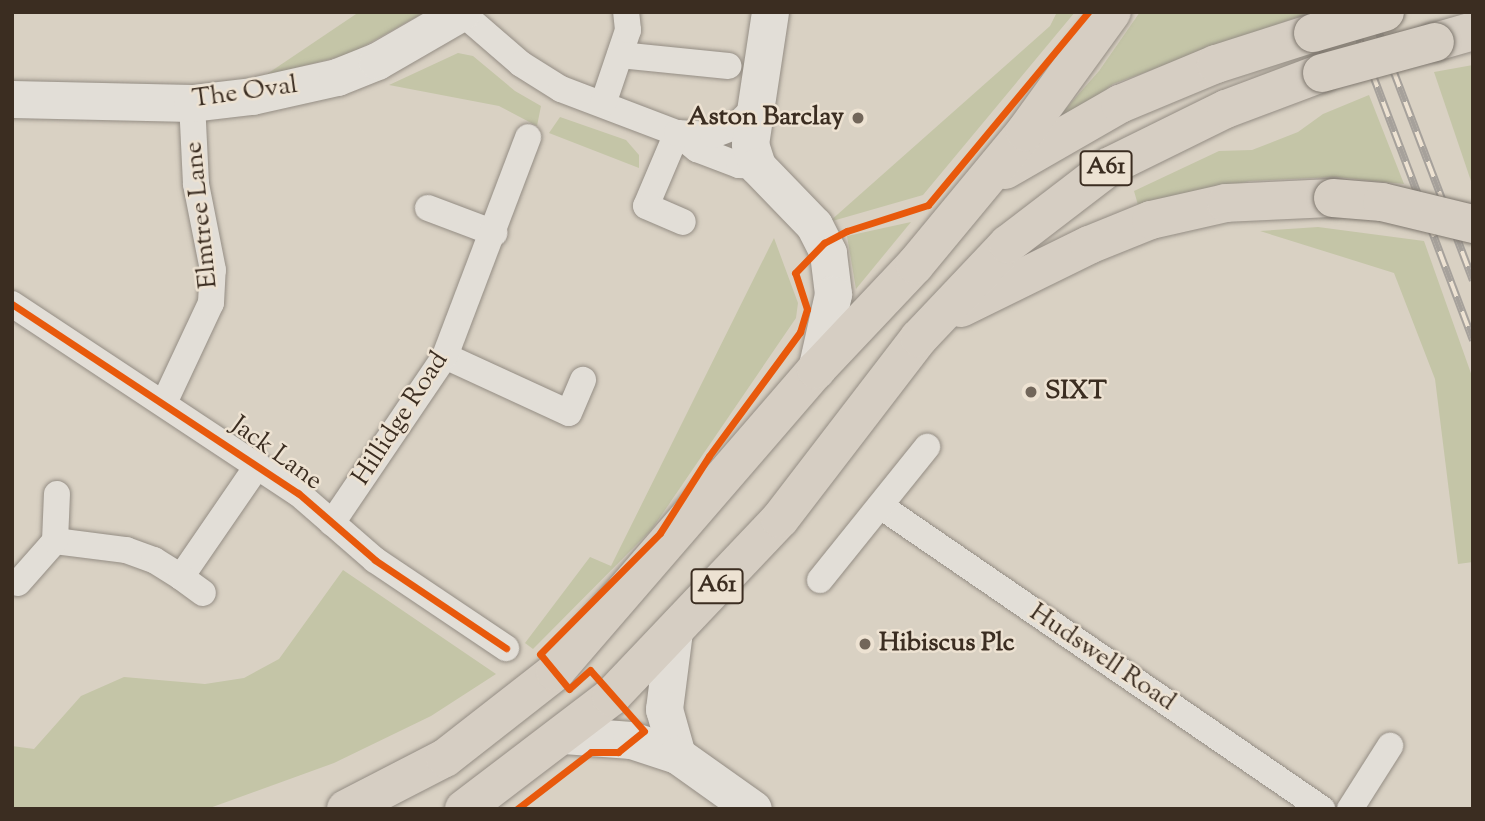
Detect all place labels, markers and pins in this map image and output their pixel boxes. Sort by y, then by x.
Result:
place label: Aston Barclay [687,102,844,134]
marker: Aston Barclay [850,110,866,126]
place label: SIXT [1045,376,1107,408]
marker: SIXT [1023,384,1039,400]
place label: Hibiscus Plc [879,628,1014,660]
marker: Hibiscus Plc [857,636,873,652]

